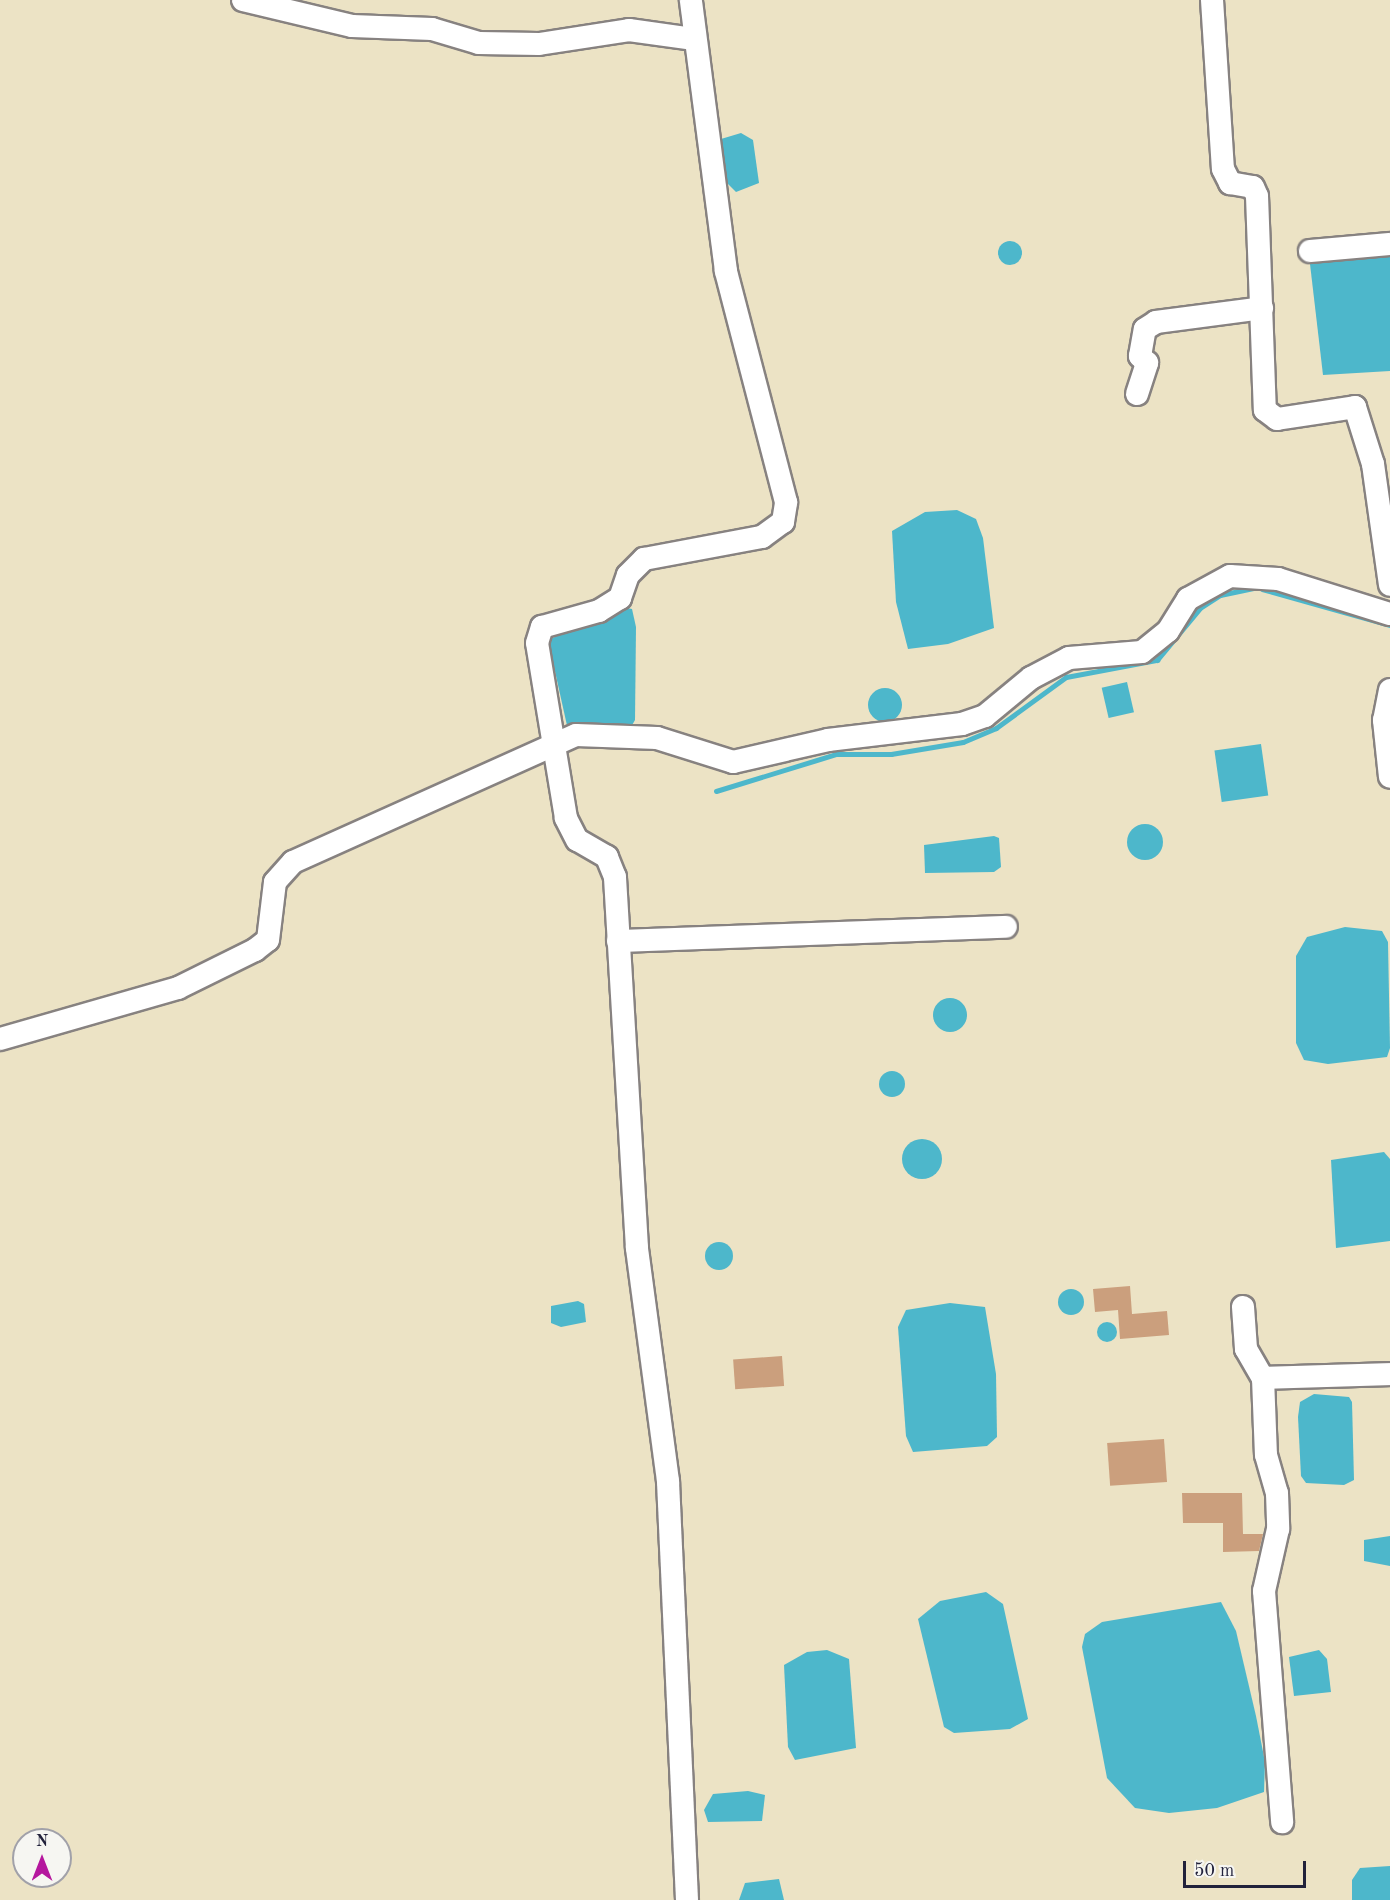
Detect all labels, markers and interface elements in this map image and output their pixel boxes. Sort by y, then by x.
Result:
north arrow [12,1828,72,1888]
text: N [36,1834,48,1850]
scale bar [1186,1849,1309,1887]
text: 50 m [1194,1862,1234,1880]

